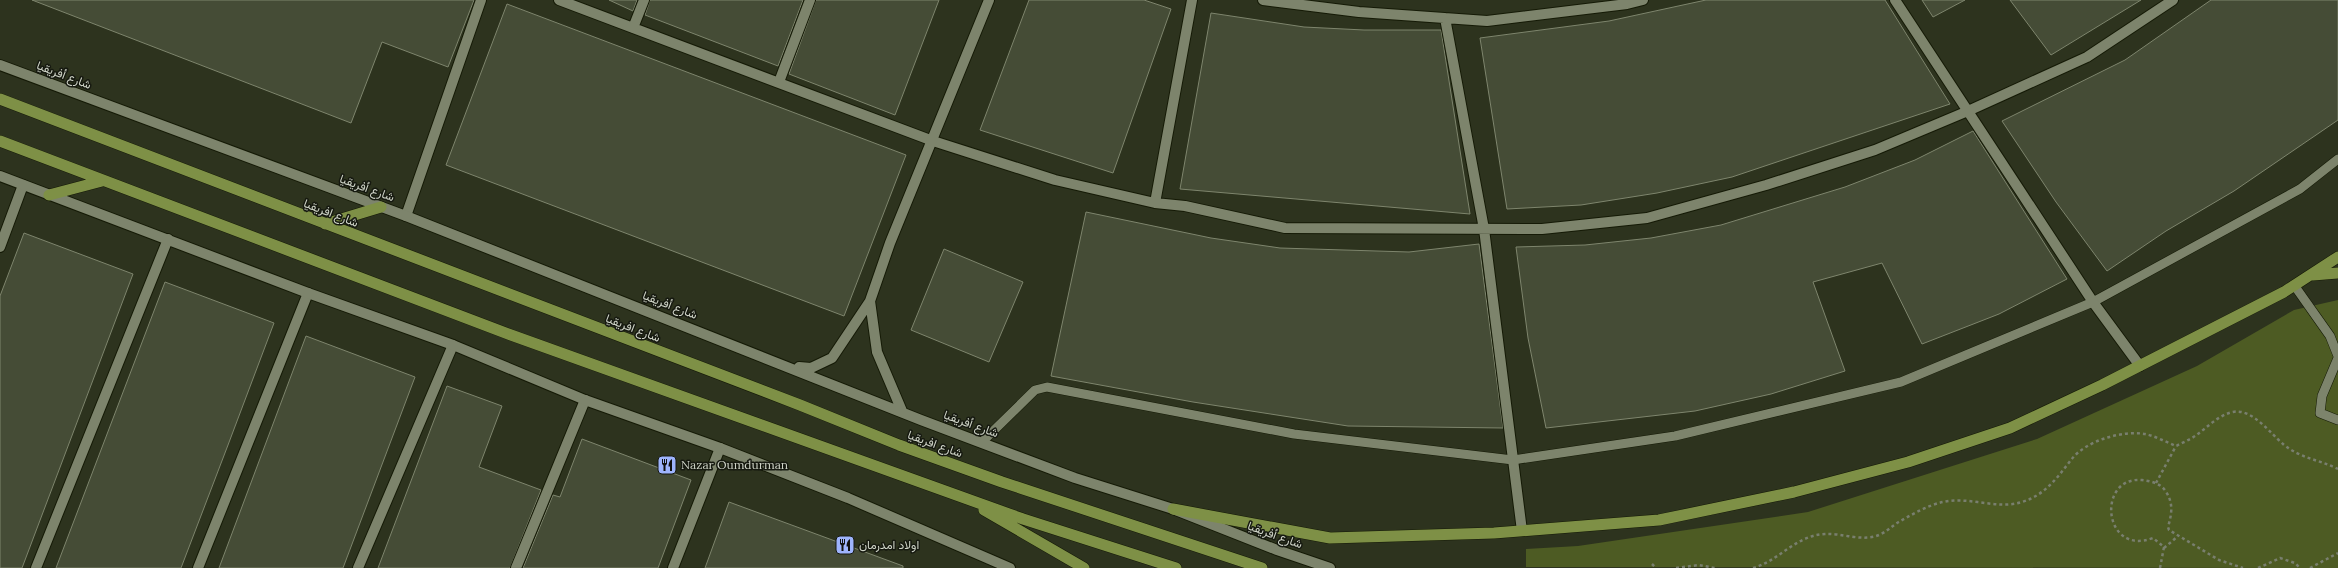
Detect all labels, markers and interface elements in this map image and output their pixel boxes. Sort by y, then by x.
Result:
street label: شارع أفريقيا [34,57,94,94]
street label: شارع أفريقيا [337,171,397,206]
street label: شارع افريقيا [301,195,361,232]
street label: شارع أفريقيا [640,287,700,324]
street label: شارع افريقيا [603,310,663,347]
street label: شارع أفريقيا [941,407,1001,442]
street label: شارع افريقيا [905,427,965,462]
restaurant icon: Nazar Oumdurman [656,454,678,476]
place label: Nazar Oumdurman [681,457,788,472]
street label: شارع أفريقيا [1245,518,1305,553]
restaurant icon: اولاد امدرمان [834,534,856,556]
place label: اولاد امدرمان [859,537,919,553]

